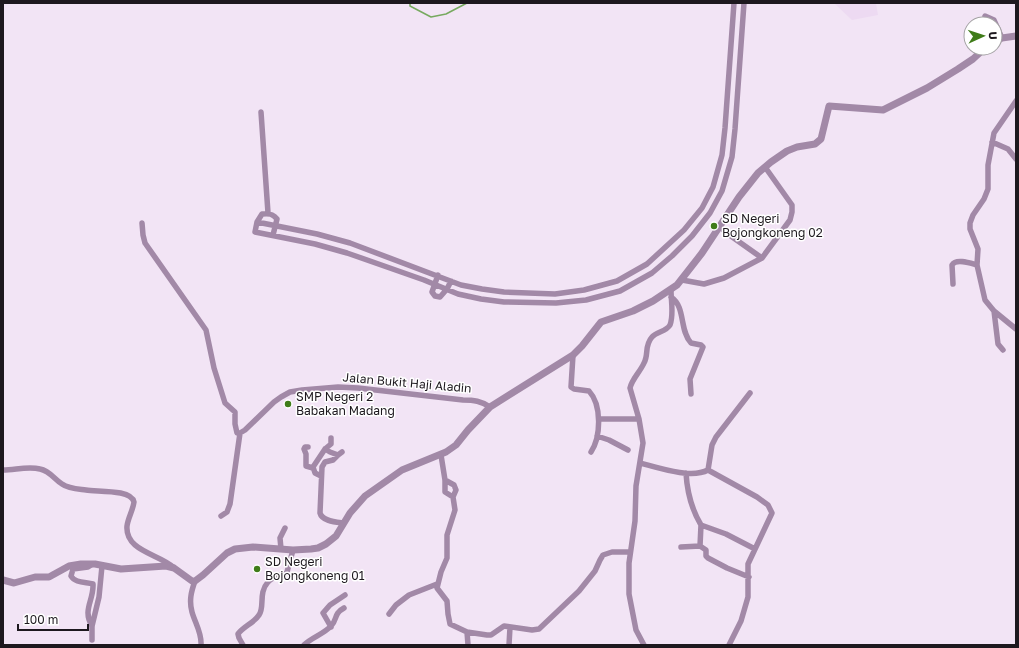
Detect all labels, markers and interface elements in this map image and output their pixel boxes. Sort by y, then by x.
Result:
north arrow [963,16,1003,56]
text: U [987,31,1000,40]
place label: SD Negeri Bojongkoneng 02 [722,211,823,240]
marker: SD Negeri Bojongkoneng 02 [709,221,719,231]
street label: Jalan Bukit Haji Aladin [342,369,472,396]
place label: SMP Negeri 2 Babakan Madang [296,389,395,418]
marker: SMP Negeri 2 Babakan Madang [283,399,293,409]
place label: SD Negeri Bojongkoneng 01 [265,554,365,583]
marker: SD Negeri Bojongkoneng 01 [252,564,262,574]
scale bar [18,606,88,632]
text: 100 m [24,612,58,627]

